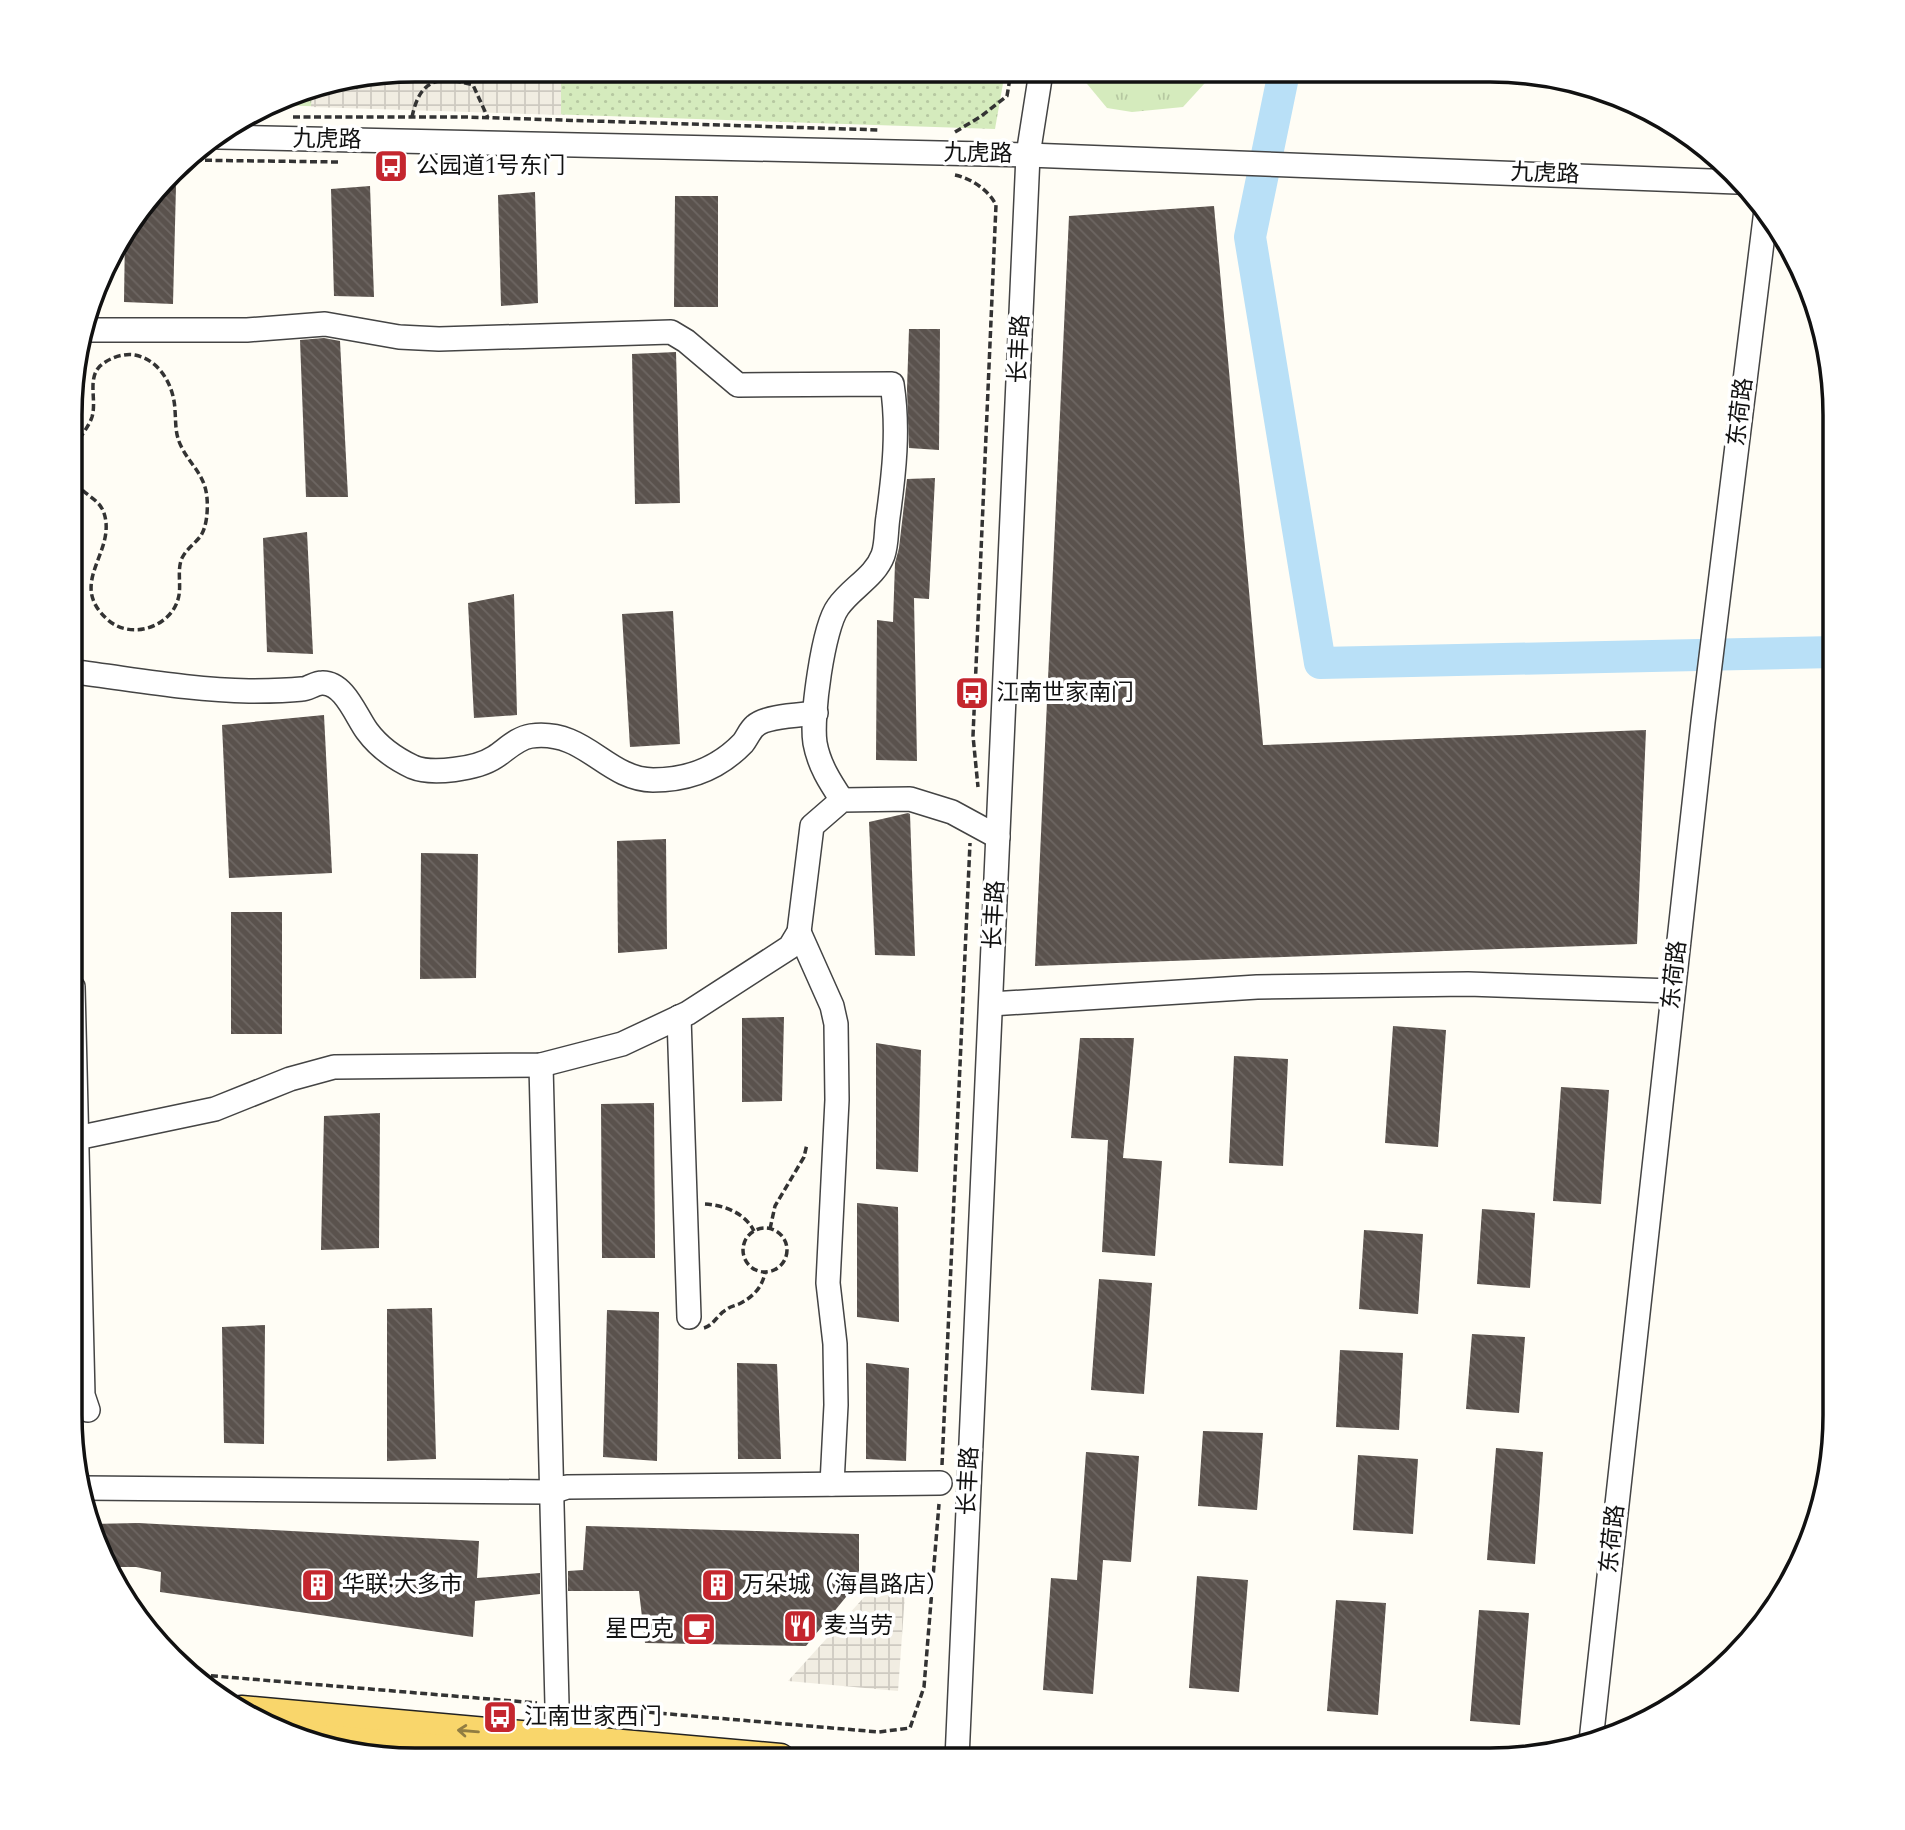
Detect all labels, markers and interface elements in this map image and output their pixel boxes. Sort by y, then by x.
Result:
street label: 九虎路 [292,122,362,158]
street label: 九虎路 [943,136,1013,172]
bus stop icon: 公园道1号东门 [372,147,410,185]
place label: 公园道1号东门 [416,149,566,184]
street label: 九虎路 [1510,155,1580,193]
street label: 长丰路 [1001,314,1039,384]
street label: 东荷路 [1719,376,1763,448]
bus stop icon: 江南世家南门 [953,674,991,712]
place label: 江南世家南门 [996,676,1134,711]
street label: 长丰路 [976,880,1014,950]
street label: 东荷路 [1654,939,1696,1011]
street label: 长丰路 [950,1446,988,1516]
street label: 东荷路 [1592,1503,1634,1575]
building icon: 华联·大多市 [299,1566,337,1604]
building icon: 万朵城（海昌路店） [699,1566,737,1604]
place label: 华联·大多市 [342,1568,463,1603]
place label: 万朵城（海昌路店） [742,1568,949,1603]
restaurant icon: 麦当劳 [781,1607,819,1645]
place label: 麦当劳 [824,1609,893,1644]
cafe icon: 星巴克 [680,1610,718,1648]
place label: 星巴克 [605,1612,674,1647]
bus stop icon: 江南世家西门 [481,1698,519,1736]
place label: 江南世家西门 [524,1700,662,1735]
one-way arrow [457,1724,480,1737]

